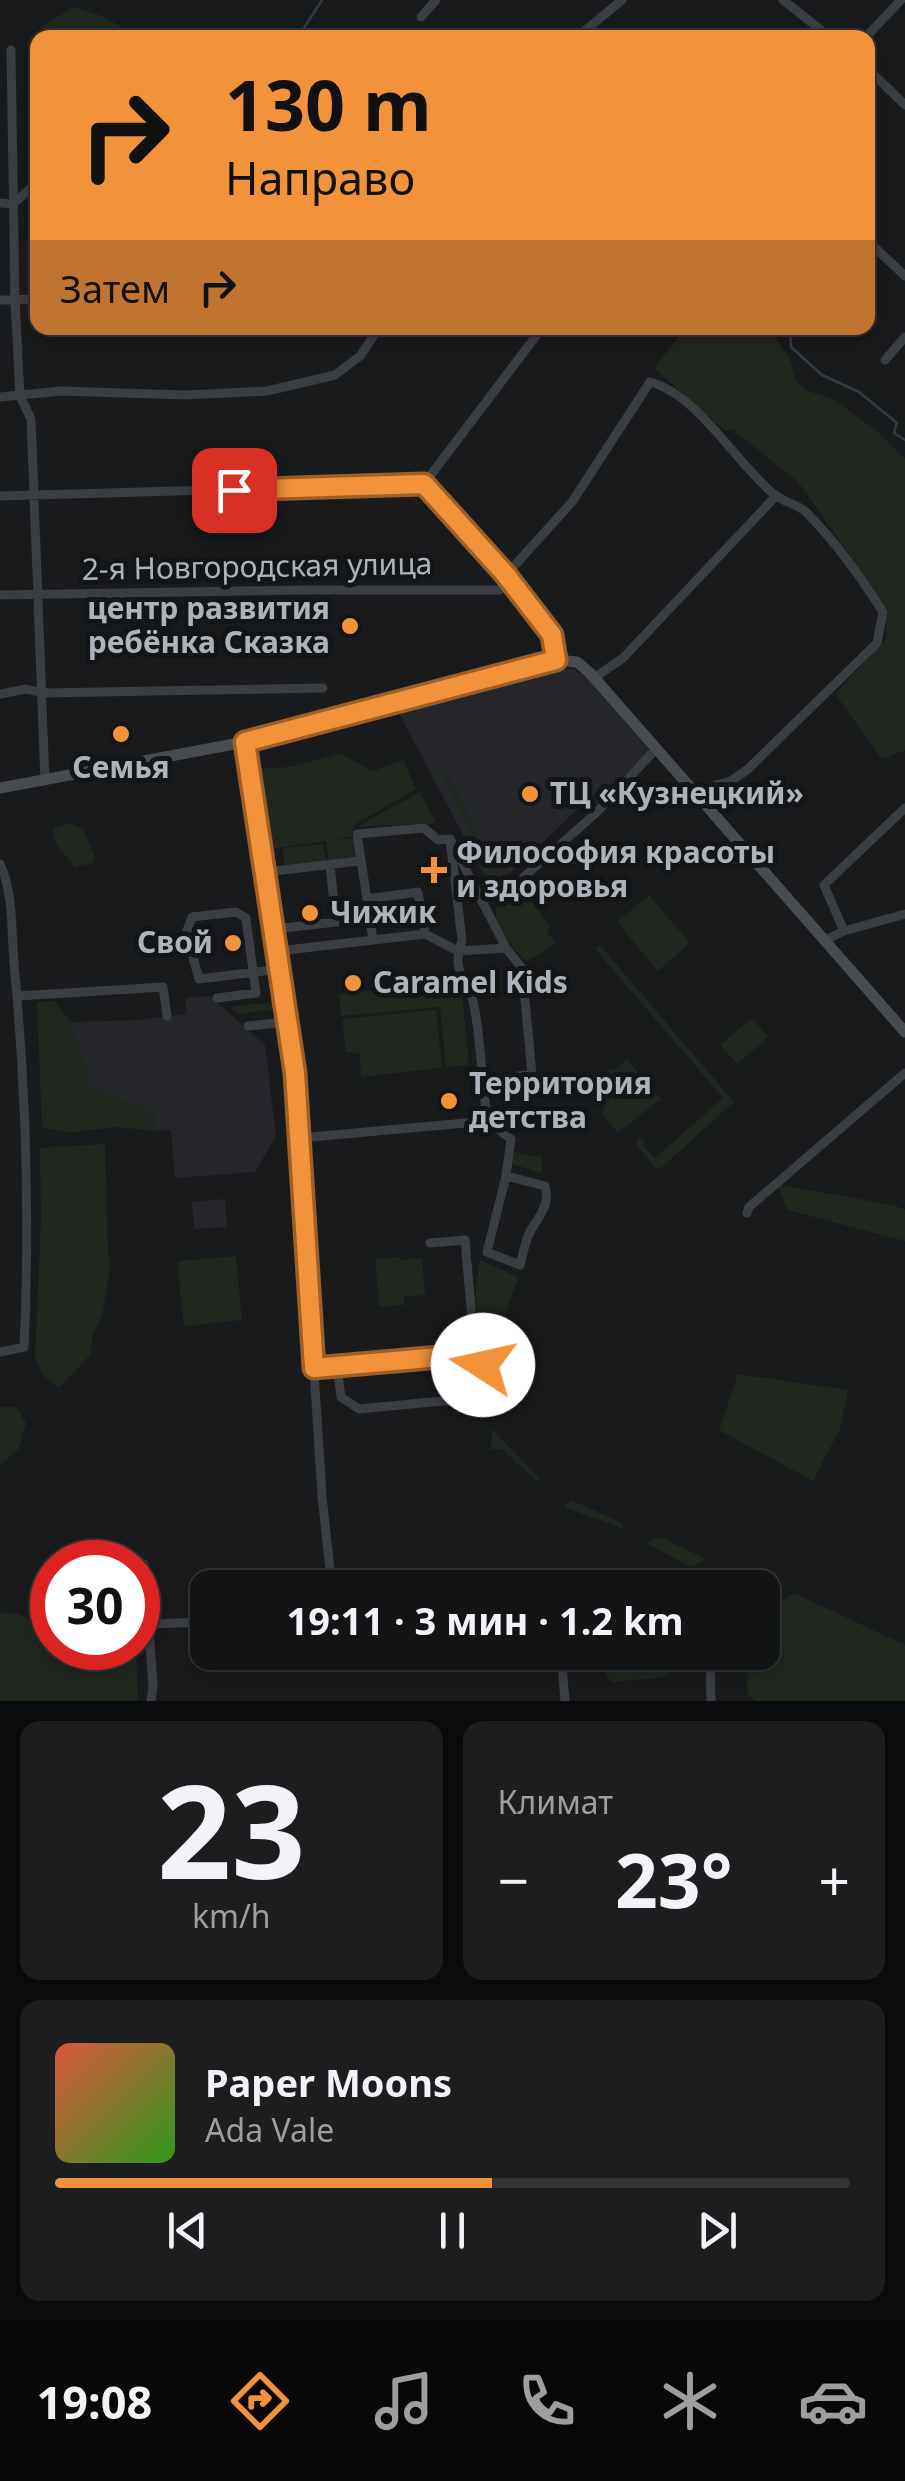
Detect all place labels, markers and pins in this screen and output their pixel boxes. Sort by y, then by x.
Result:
pin [192,448,277,533]
place label: центр развития ребёнка Сказка [87,587,330,662]
marker: центр развития ребёнка Сказка [339,615,361,637]
marker: Семья [110,723,132,745]
place label: Семья [72,746,170,787]
place label: ТЦ «Кузнецкий» [550,772,804,813]
marker: ТЦ «Кузнецкий» [519,783,541,805]
place label: Философия красоты и здоровья [456,831,775,906]
marker: Философия красоты и здоровья [421,857,447,883]
place label: Чижик [330,891,437,932]
marker: Чижик [299,902,321,924]
place label: Свой [137,921,213,962]
marker: Свой [222,932,244,954]
place label: Caramel Kids [373,961,568,1002]
marker: Caramel Kids [342,972,364,994]
place label: Территория детства [469,1062,652,1137]
marker: Территория детства [438,1090,460,1112]

